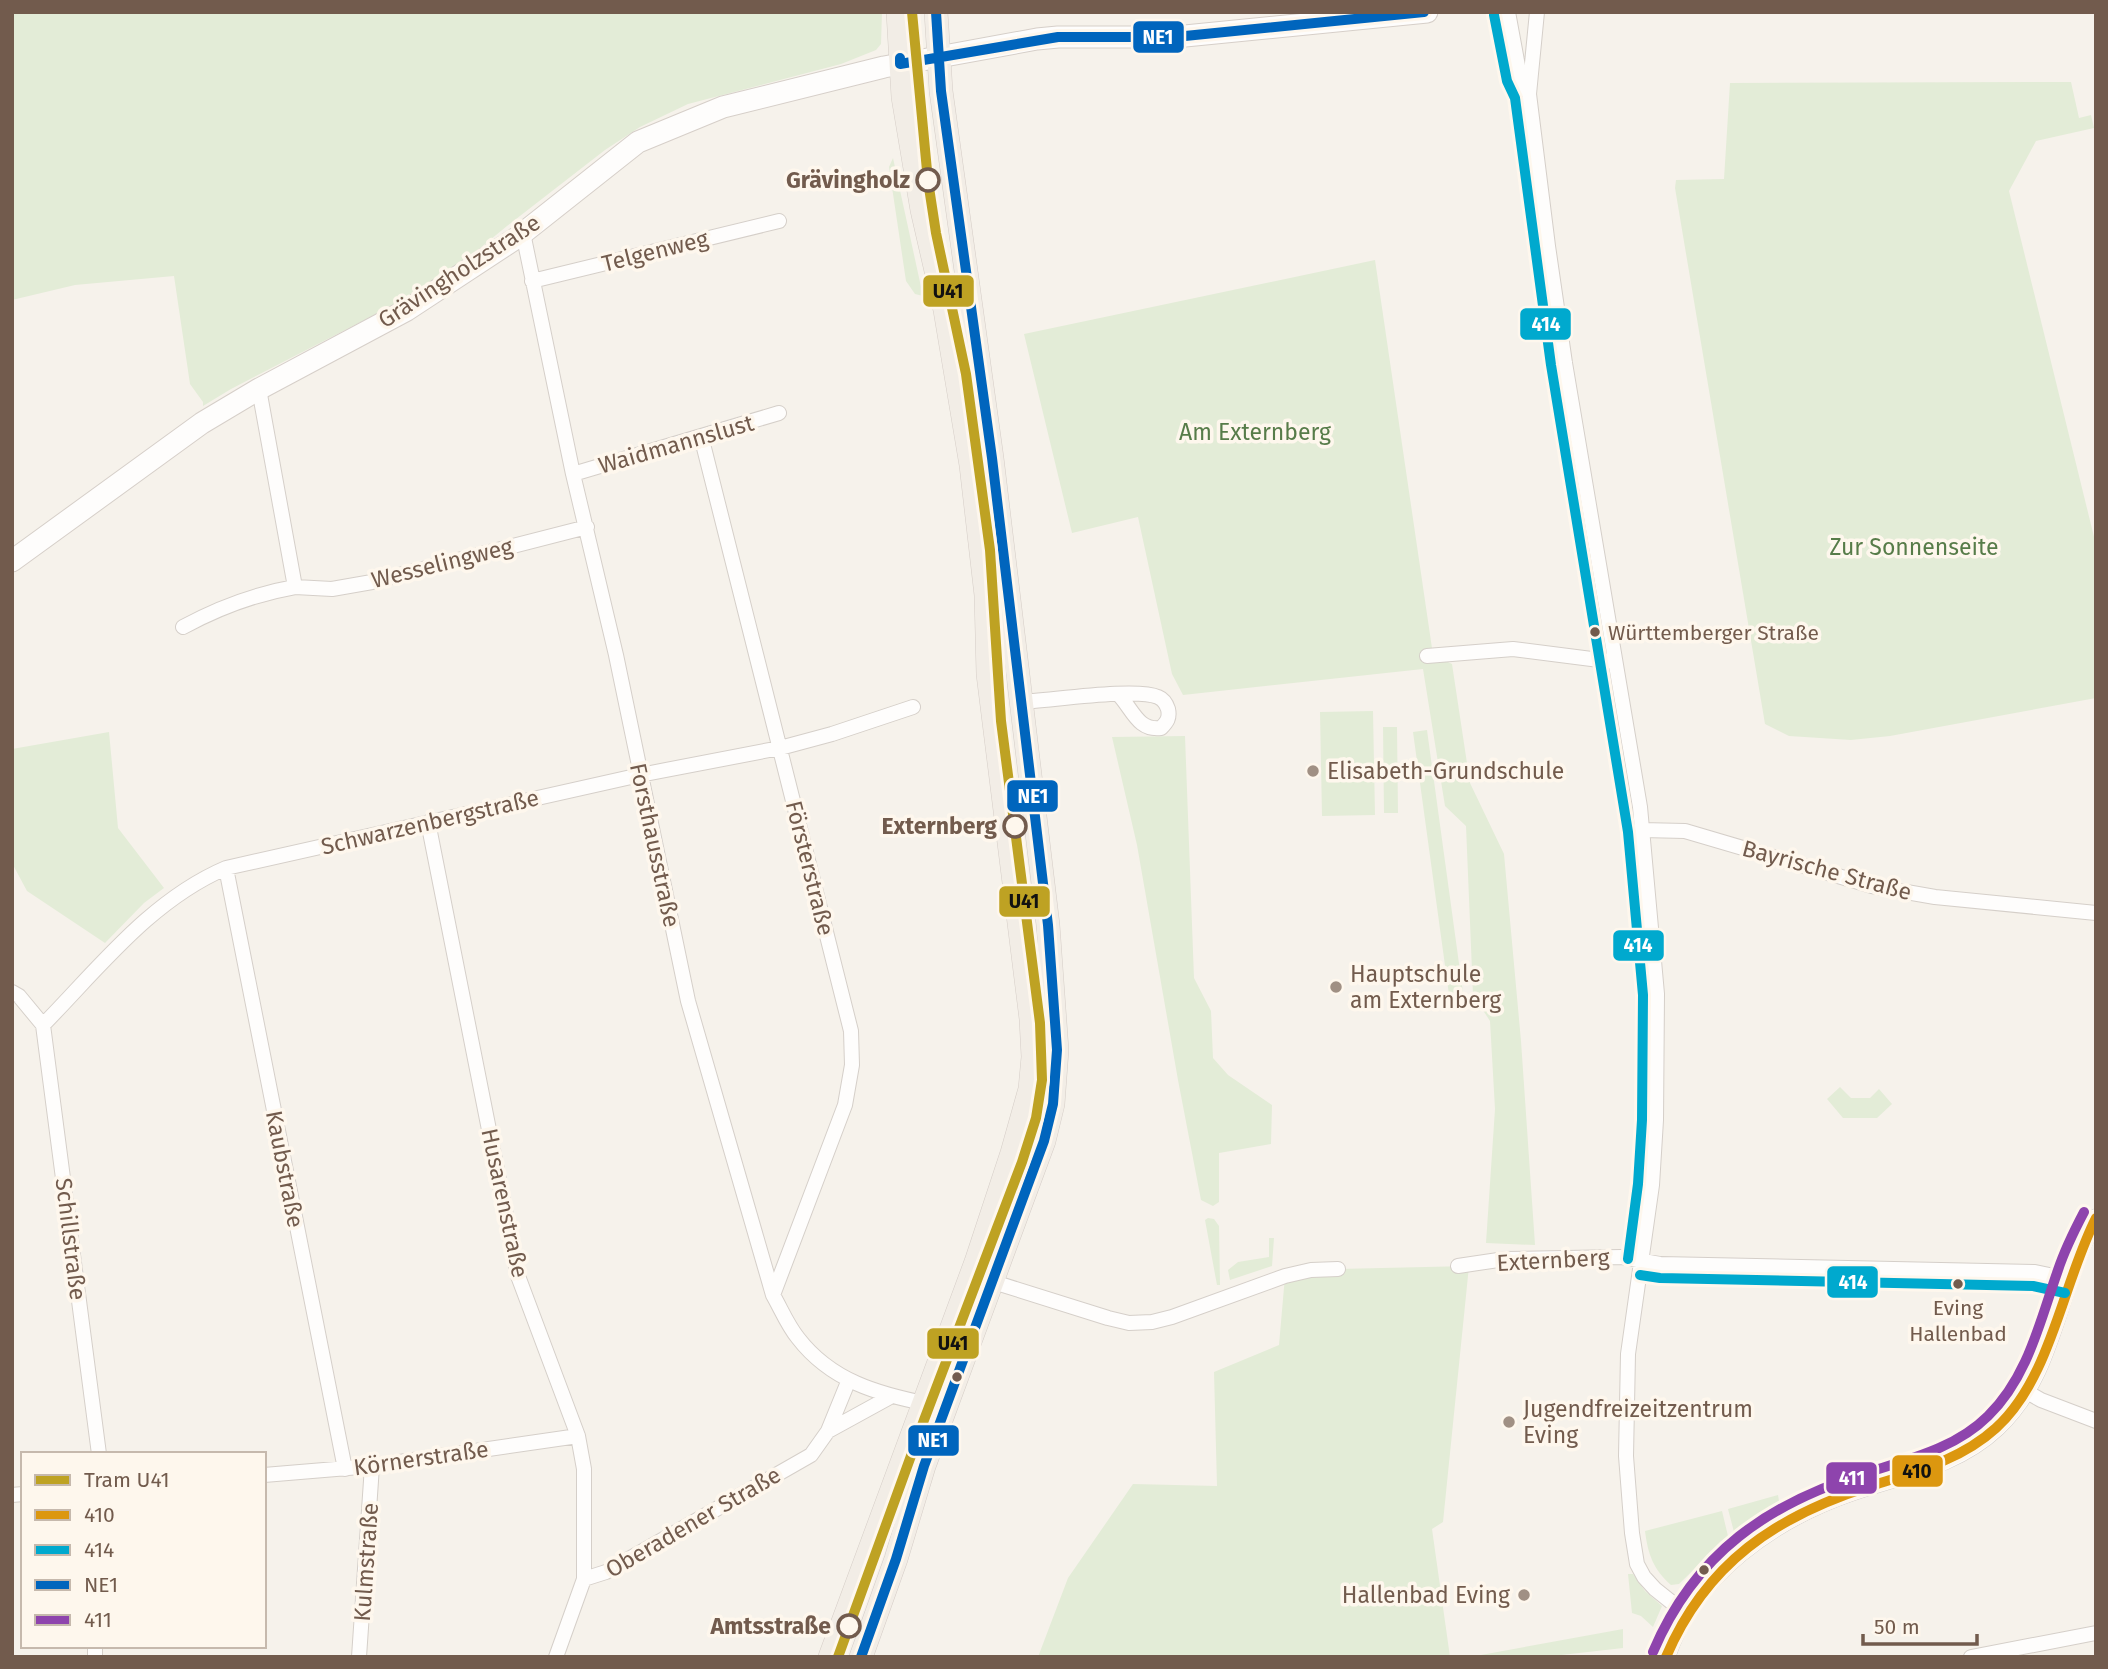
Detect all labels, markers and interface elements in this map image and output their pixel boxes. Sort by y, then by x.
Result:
line badge: NE1 [1132,20,1185,54]
text: NE1 [1143,26,1173,49]
place label: Grävingholz [786,166,910,194]
marker: Grävingholz [916,168,940,192]
street label: Grävingholzstraße [373,208,545,334]
street label: Telgenweg [599,224,711,278]
line badge: U41 [922,274,975,308]
text: U41 [933,280,963,303]
line badge: 414 [1519,307,1572,341]
text: 414 [1532,313,1561,336]
street label: Waidmannslust [595,408,757,480]
park label: Am Externberg [1179,418,1331,446]
street label: Wesselingweg [368,532,516,594]
park label: Zur Sonnenseite [1829,533,1999,561]
place label: Württemberger Straße [1608,620,1819,646]
marker: Württemberger Straße [1588,625,1602,639]
place label: Elisabeth-Grundschule [1327,757,1564,785]
street label: Forsthausstraße [624,760,686,930]
marker: Elisabeth-Grundschule [1305,763,1321,779]
line badge: NE1 [1006,779,1059,813]
street label: Schwarzenbergstraße [318,783,542,861]
text: NE1 [1018,785,1048,808]
street label: Försterstraße [780,798,840,938]
place label: Externberg [881,812,997,840]
marker: Externberg [1003,814,1027,838]
street label: Bayrische Straße [1739,834,1915,906]
line badge: U41 [998,885,1051,918]
text: U41 [1009,890,1039,913]
line badge: 414 [1612,929,1665,962]
text: 414 [1624,934,1653,957]
place label: Hauptschule am Externberg [1350,960,1501,1014]
marker: Hauptschule am Externberg [1328,979,1344,995]
street label: Kaubstraße [260,1108,310,1230]
street label: Husarenstraße [475,1126,535,1280]
street label: Schillstraße [50,1176,92,1302]
street label: Externberg [1496,1243,1610,1277]
line badge: 414 [1826,1265,1879,1299]
text: 414 [1839,1271,1868,1294]
marker: Eving Hallenbad [1951,1277,1965,1291]
place label: Eving Hallenbad [1909,1295,2007,1347]
line badge: U41 [926,1327,980,1360]
text: U41 [938,1332,968,1355]
unlabelled marker [950,1370,964,1384]
place label: Jugendfreizeitzentrum Eving [1523,1395,1753,1449]
marker: Jugendfreizeitzentrum Eving [1501,1414,1517,1430]
line badge: NE1 [907,1424,960,1457]
text: NE1 [918,1429,948,1452]
street label: Körnerstraße [352,1435,490,1481]
legend [21,1452,266,1648]
line badge: 410 [1891,1454,1944,1488]
street label: Oberadener Straße [600,1460,786,1584]
text: 410 [1902,1460,1932,1483]
line badge: 411 [1825,1461,1878,1495]
text: Tram U41 [84,1467,170,1493]
text: 411 [1839,1467,1865,1490]
text: 410 [84,1502,115,1528]
street label: Kulmstraße [348,1502,384,1622]
text: 414 [84,1537,114,1563]
unlabelled marker [1697,1563,1711,1577]
text: NE1 [84,1572,118,1598]
place label: Hallenbad Eving [1342,1581,1510,1609]
marker: Hallenbad Eving [1516,1587,1532,1603]
scale bar [1863,1602,1977,1646]
text: 411 [84,1607,112,1633]
place label: Amtsstraße [710,1612,831,1640]
marker: Amtsstraße [837,1614,861,1638]
text: 50 m [1874,1614,1920,1640]

